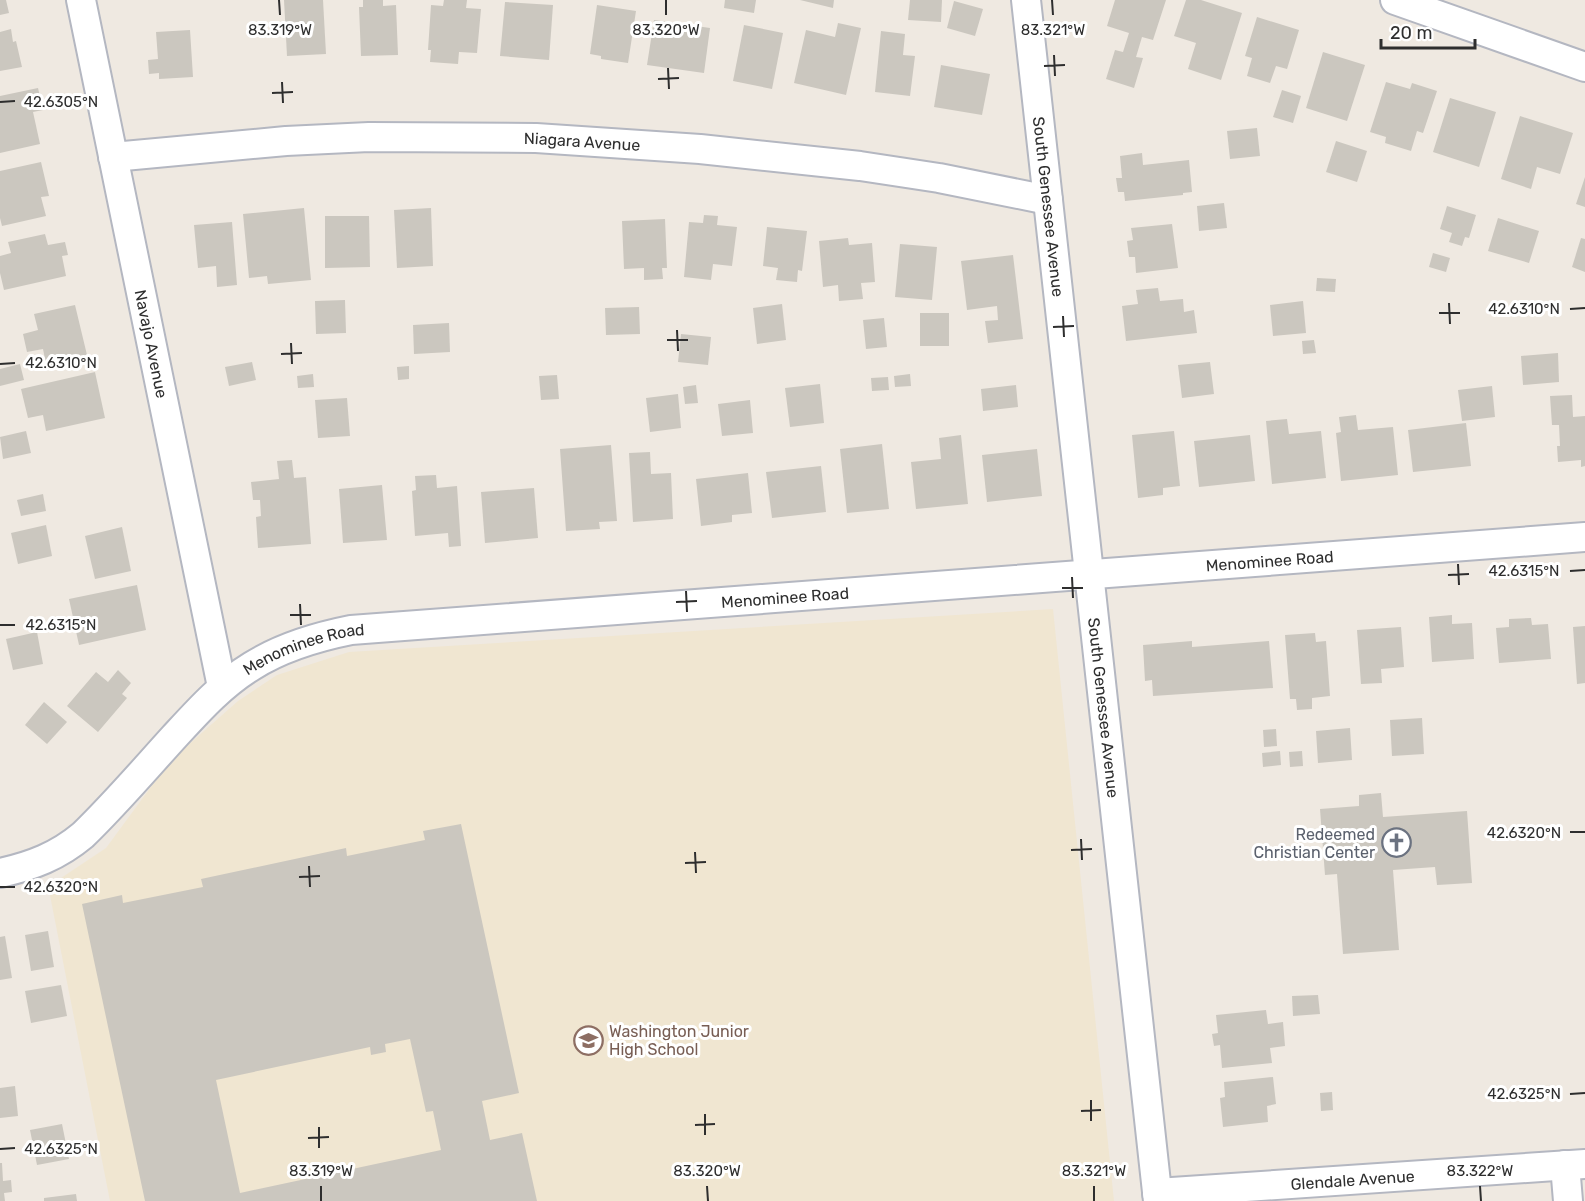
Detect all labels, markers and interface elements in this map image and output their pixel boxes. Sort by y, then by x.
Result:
scale bar [1381,12,1476,50]
text: 83.319°W [248,21,312,39]
text: 83.320°W [632,21,700,39]
text: 83.321°W [1021,21,1085,39]
text: 20 m [1390,22,1432,44]
text: 42.6305°N [24,93,98,111]
street label: South Genessee Avenue [1029,116,1068,298]
street label: Niagara Avenue [524,129,641,155]
street label: Navajo Avenue [131,288,171,400]
text: 42.6310°N [1488,300,1560,318]
text: 42.6310°N [25,354,97,372]
street label: Menominee Road [1205,547,1334,576]
text: 42.6315°N [1488,562,1560,580]
street label: Menominee Road [720,583,850,612]
text: 42.6315°N [25,616,97,634]
street label: South Genessee Avenue [1084,617,1123,799]
street label: Menominee Road [240,620,365,679]
text: 42.6320°N [1487,824,1561,842]
place label: Redeemed Christian Center [1253,825,1375,862]
church icon: Redeemed Christian Center [1380,827,1412,859]
text: 42.6320°N [24,878,98,896]
place label: Washington Junior High School [609,1022,749,1059]
school or university icon: Washington Junior High School [572,1024,604,1056]
text: 42.6325°N [1487,1085,1561,1103]
text: 42.6325°N [24,1140,98,1158]
text: 83.319°W [289,1162,353,1180]
text: 83.320°W [673,1162,741,1180]
text: 83.321°W [1062,1162,1126,1180]
text: 83.322°W [1447,1162,1513,1180]
street label: Glendale Avenue [1290,1167,1415,1194]

